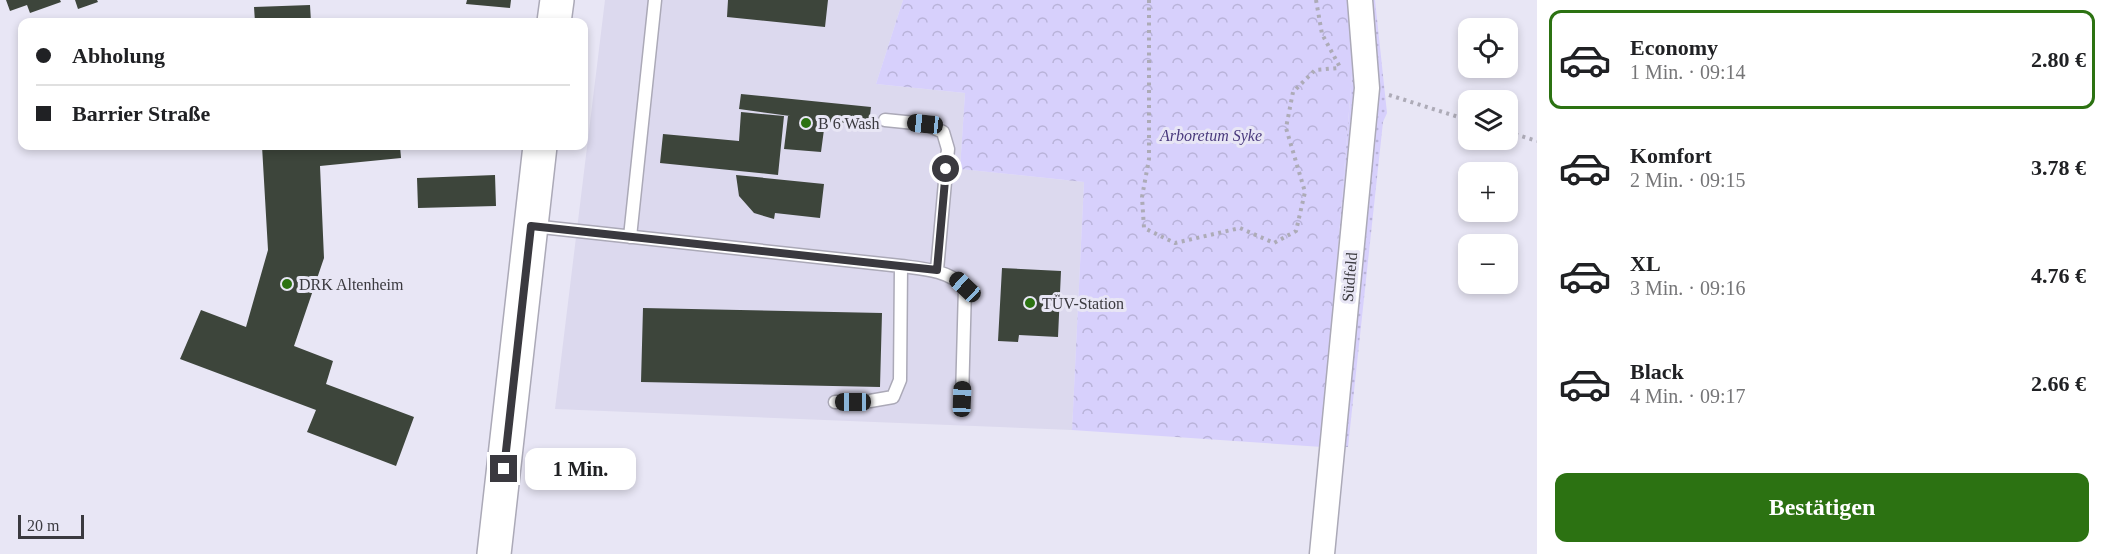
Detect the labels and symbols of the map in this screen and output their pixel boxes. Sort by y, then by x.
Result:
car [906,113,944,135]
place label: B 6 Wash [818,115,880,132]
marker: B 6 Wash [799,116,813,130]
park label: Arboretum Syke [1159,127,1262,145]
route start [932,155,959,182]
street label: Südfeld [1339,252,1360,303]
car [946,268,984,306]
place label: DRK Altenheim [299,276,404,293]
marker: DRK Altenheim [280,277,294,291]
place label: TÜV-Station [1042,295,1124,312]
marker: TÜV-Station [1023,296,1037,310]
car [952,381,972,417]
car [835,393,871,411]
callout: 1 Min. [525,448,636,490]
route end [490,455,517,482]
scale bar [18,512,84,540]

